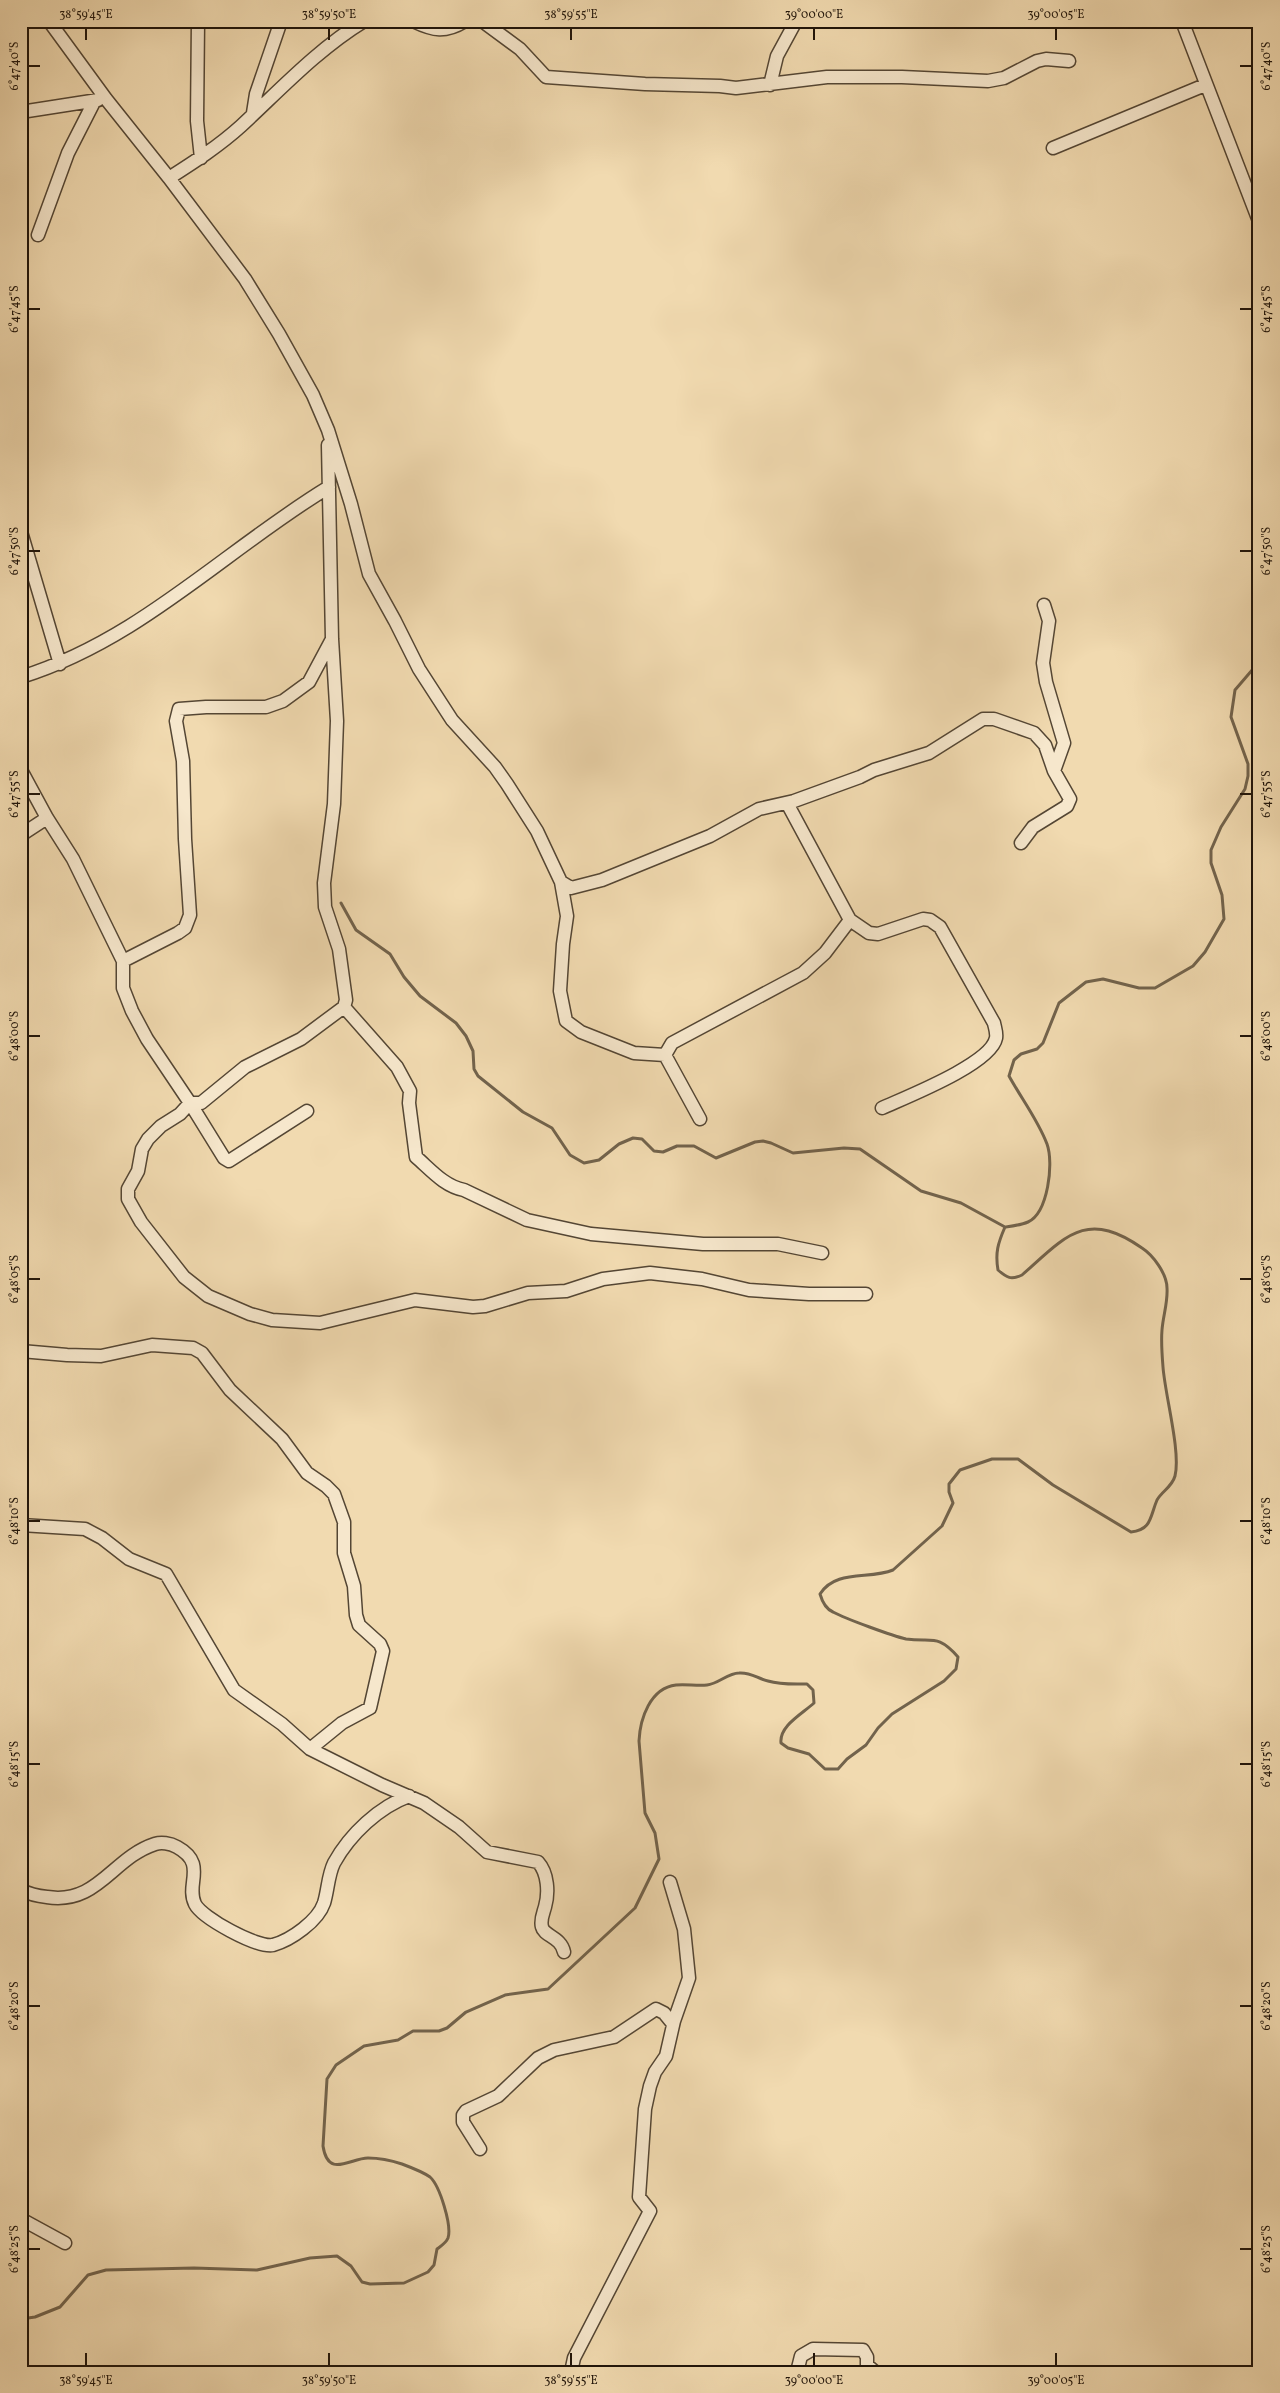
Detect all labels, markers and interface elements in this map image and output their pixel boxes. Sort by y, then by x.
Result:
text: 38°59'45"E [59,7,113,23]
text: 38°59'50"E [302,7,356,23]
text: 38°59'55"E [544,7,598,23]
text: 39°00'00"E [785,7,843,23]
text: 39°00'05"E [1028,7,1084,23]
text: 6°47'40"S [7,42,23,90]
text: 6°47'40"S [1259,42,1275,90]
text: 6°47'45"S [7,285,23,333]
text: 6°47'45"S [1259,285,1275,333]
text: 6°47'50"S [7,527,23,575]
text: 6°47'50"S [1259,527,1275,575]
text: 6°47'55"S [7,770,23,818]
text: 6°47'55"S [1259,770,1275,818]
text: 6°48'00"S [7,1011,23,1061]
text: 6°48'00"S [1259,1011,1275,1061]
text: 6°48'05"S [7,1255,23,1303]
text: 6°48'05"S [1259,1255,1275,1303]
text: 6°48'10"S [7,1497,23,1545]
text: 6°48'10"S [1259,1497,1275,1545]
text: 6°48'15"S [7,1741,23,1787]
text: 6°48'15"S [1259,1741,1275,1787]
text: 6°48'20"S [7,1981,23,2031]
text: 6°48'20"S [1259,1981,1275,2031]
text: 6°48'25"S [7,2225,23,2273]
text: 6°48'25"S [1259,2225,1275,2273]
text: 38°59'45"E [59,2373,113,2389]
text: 38°59'50"E [302,2373,356,2389]
text: 38°59'55"E [544,2373,598,2389]
text: 39°00'00"E [785,2373,843,2389]
text: 39°00'05"E [1028,2373,1084,2389]

